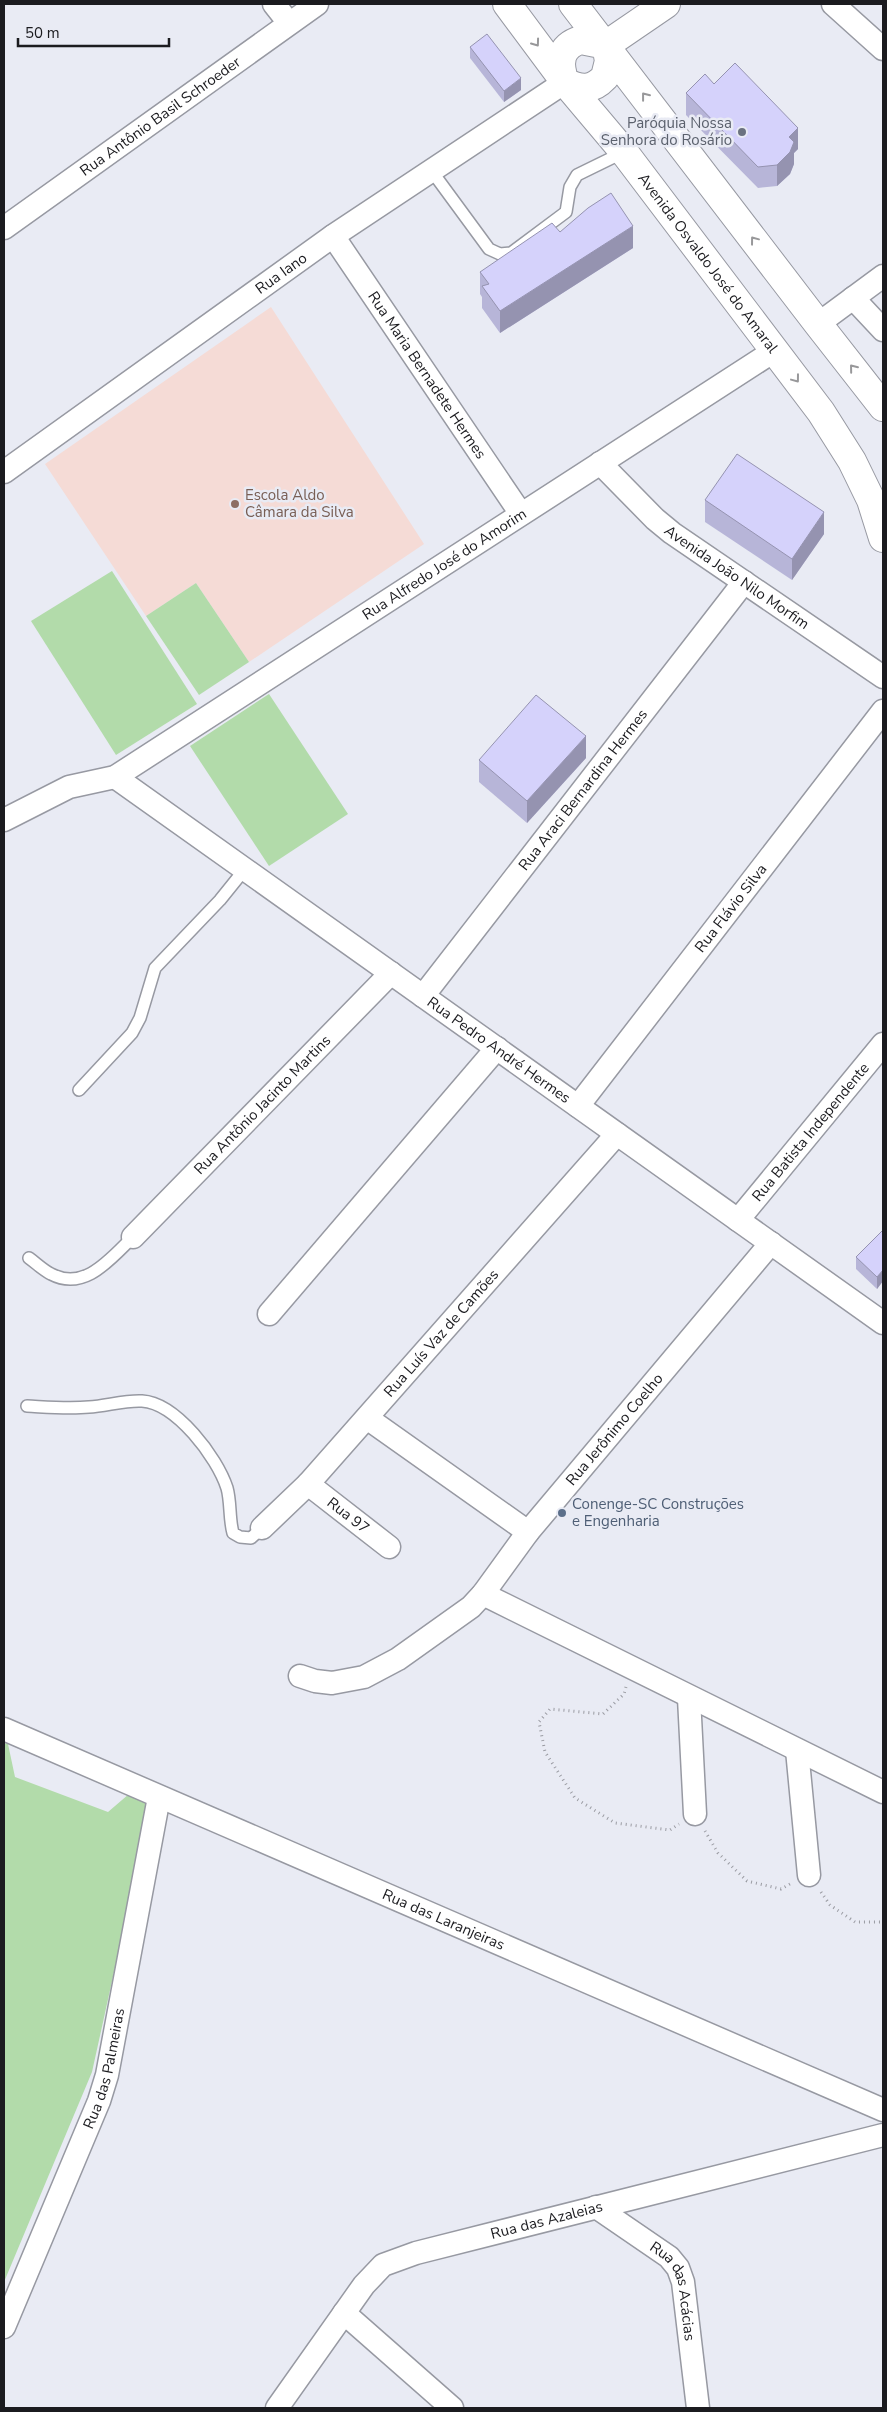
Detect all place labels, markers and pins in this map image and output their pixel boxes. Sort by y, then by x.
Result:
place label: Paróquia Nossa Senhora do Rosário [601,113,732,150]
marker: Paróquia Nossa Senhora do Rosário [736,126,748,138]
place label: Escola Aldo Câmara da Silva [245,485,354,522]
marker: Escola Aldo Câmara da Silva [229,498,241,510]
place label: Conenge-SC Construções e Engenharia [572,1494,744,1531]
marker: Conenge-SC Construções e Engenharia [556,1507,568,1519]

